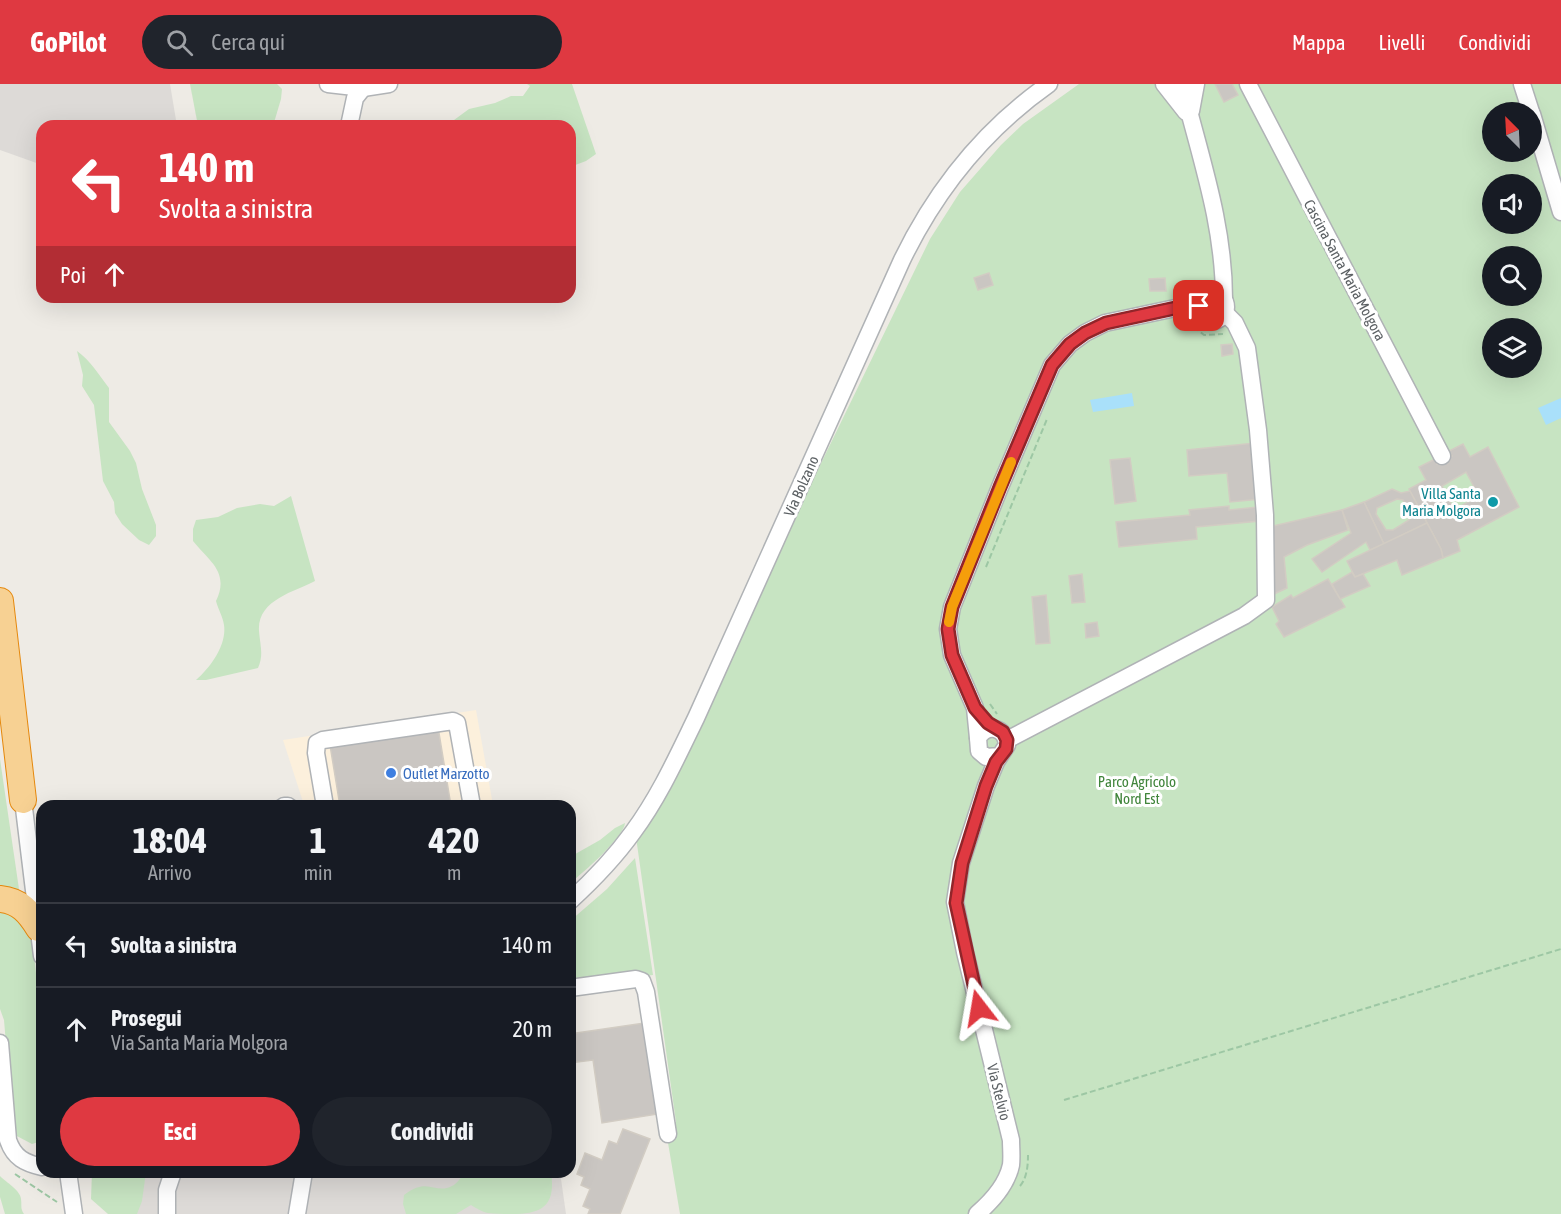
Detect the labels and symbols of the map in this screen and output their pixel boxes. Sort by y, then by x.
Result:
north arrow [1482,102,1542,162]
street label: Cascina Santa Maria Molgora [1301,197,1389,343]
pin [1173,280,1224,331]
street label: Via Bolzano [780,453,822,519]
place label: Villa Santa Maria Molgora [1402,485,1481,519]
marker: Villa Santa Maria Molgora [1486,495,1500,509]
place label: Outlet Marzotto [403,765,490,782]
marker: Outlet Marzotto [384,766,398,780]
park label: Parco Agricolo Nord Est [1098,773,1176,807]
position arrow [947,976,1011,1040]
street label: Via Stelvio [984,1062,1014,1122]

